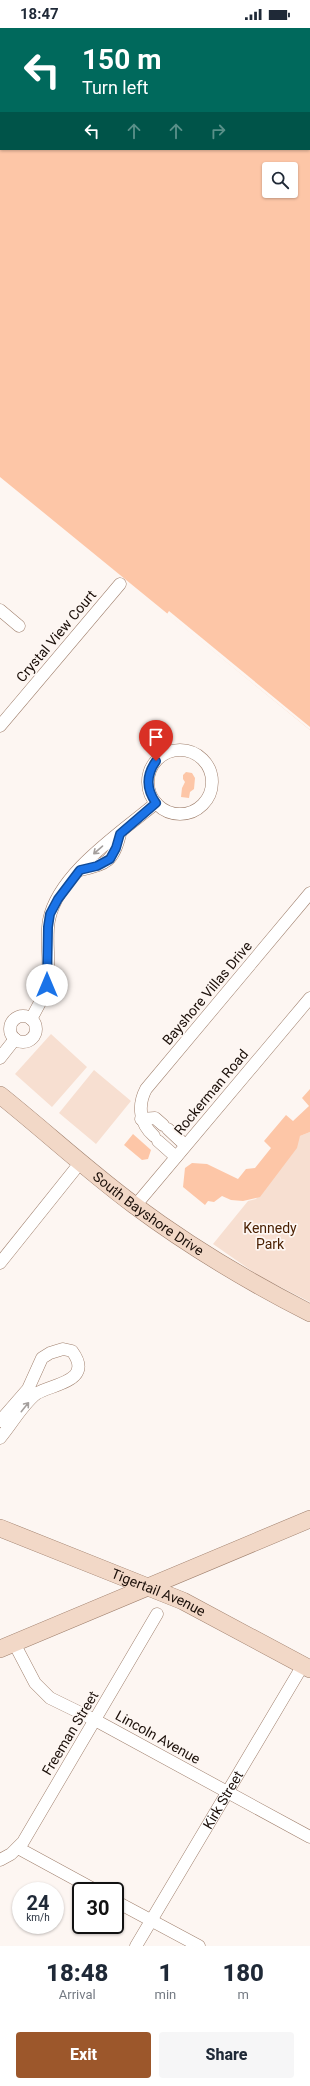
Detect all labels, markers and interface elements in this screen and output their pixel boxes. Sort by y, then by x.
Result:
text: 18:47 [20,5,59,23]
text: 150 m [82,43,161,76]
icon: left [16,44,68,96]
text: Turn left [82,77,148,98]
icon: left [81,120,103,142]
icon: ahead [123,120,145,142]
icon: ahead [165,120,187,142]
icon: right [207,120,229,142]
map controls [262,162,298,198]
button: search [262,162,298,198]
street label: Crystal View Court [13,586,99,685]
pin [139,720,173,761]
icon: arrive [145,726,167,748]
one-way arrow [93,846,103,855]
street label: Bayshore Villas Drive [159,938,255,1048]
position arrow [26,964,68,1006]
street label: Rockerman Road [171,1046,251,1138]
street label: South Bayshore Drive [90,1168,207,1259]
park label: Kennedy Park [243,1220,297,1252]
one-way arrow [20,1402,29,1413]
street label: Tigertail Avenue [109,1565,208,1619]
street label: Freeman Street [39,1688,102,1778]
street label: Lincoln Avenue [113,1707,203,1767]
street label: Kirk Street [199,1768,246,1832]
speed limit sign: 30 [72,1882,124,1934]
text: 24 [27,1891,49,1915]
text: km/h [26,1912,50,1923]
text: 18:48 [46,1959,108,1987]
text: 1 [158,1959,172,1987]
text: 180 [222,1959,264,1987]
text: Arrival [59,1987,96,2002]
text: min [155,1987,176,2002]
text: m [237,1987,249,2002]
button: Exit [16,2032,151,2078]
button: Share [159,2032,294,2078]

